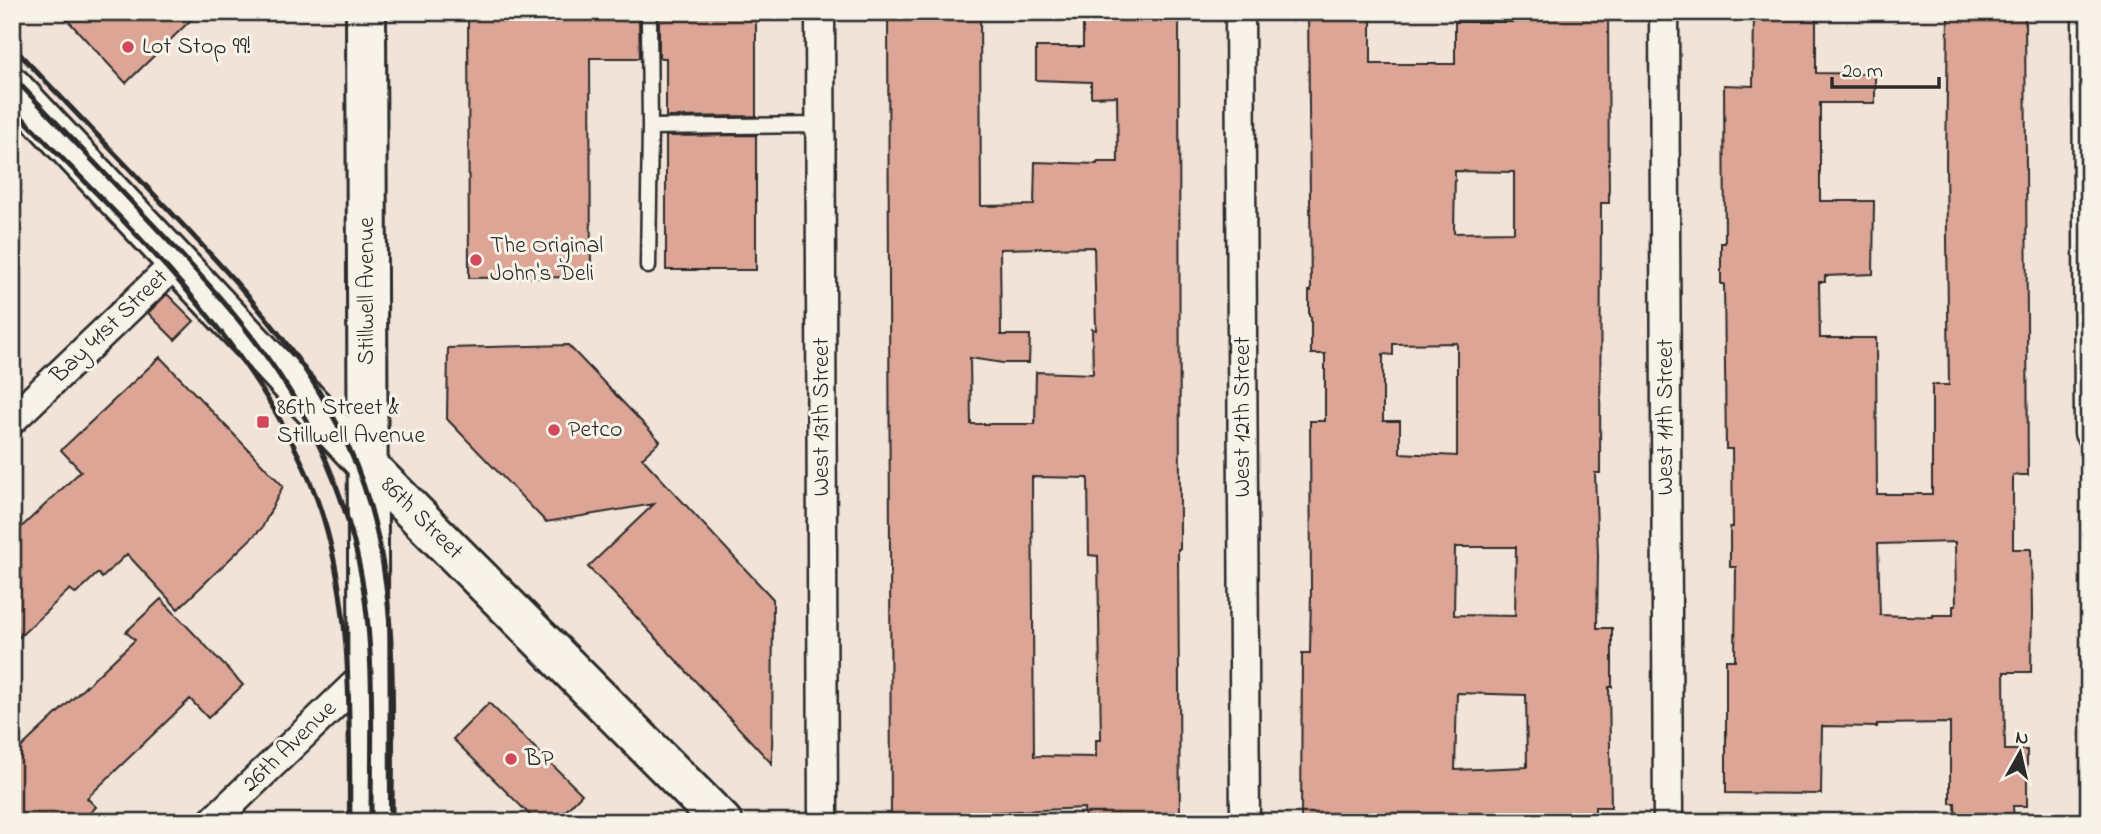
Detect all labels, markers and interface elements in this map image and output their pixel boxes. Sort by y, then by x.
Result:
place label: Lot Stop 99! [142,30,251,65]
marker: Lot Stop 99! [120,39,136,55]
scale bar [1832,46,1938,90]
text: 20 m [1842,57,1883,87]
street label: Stillwell Avenue [350,217,385,365]
place label: The Original John's Deli [490,229,603,292]
marker: The Original John's Deli [468,252,484,268]
street label: Bay 41st Street [42,261,178,394]
street label: West 12th Street [1226,336,1261,498]
street label: West 13th Street [805,337,840,497]
street label: West 11th Street [1649,339,1684,495]
place label: 86th Street & Stillwell Avenue [277,391,425,454]
place label: Petco [568,413,622,448]
marker: 86th Street & Stillwell Avenue [255,414,271,430]
marker: Petco [546,422,562,438]
street label: 86th Street [371,469,471,569]
street label: 26th Avenue [235,693,345,801]
north arrow [1986,718,2056,788]
text: N [2014,724,2030,753]
place label: BP [524,742,554,777]
marker: BP [503,751,519,767]

